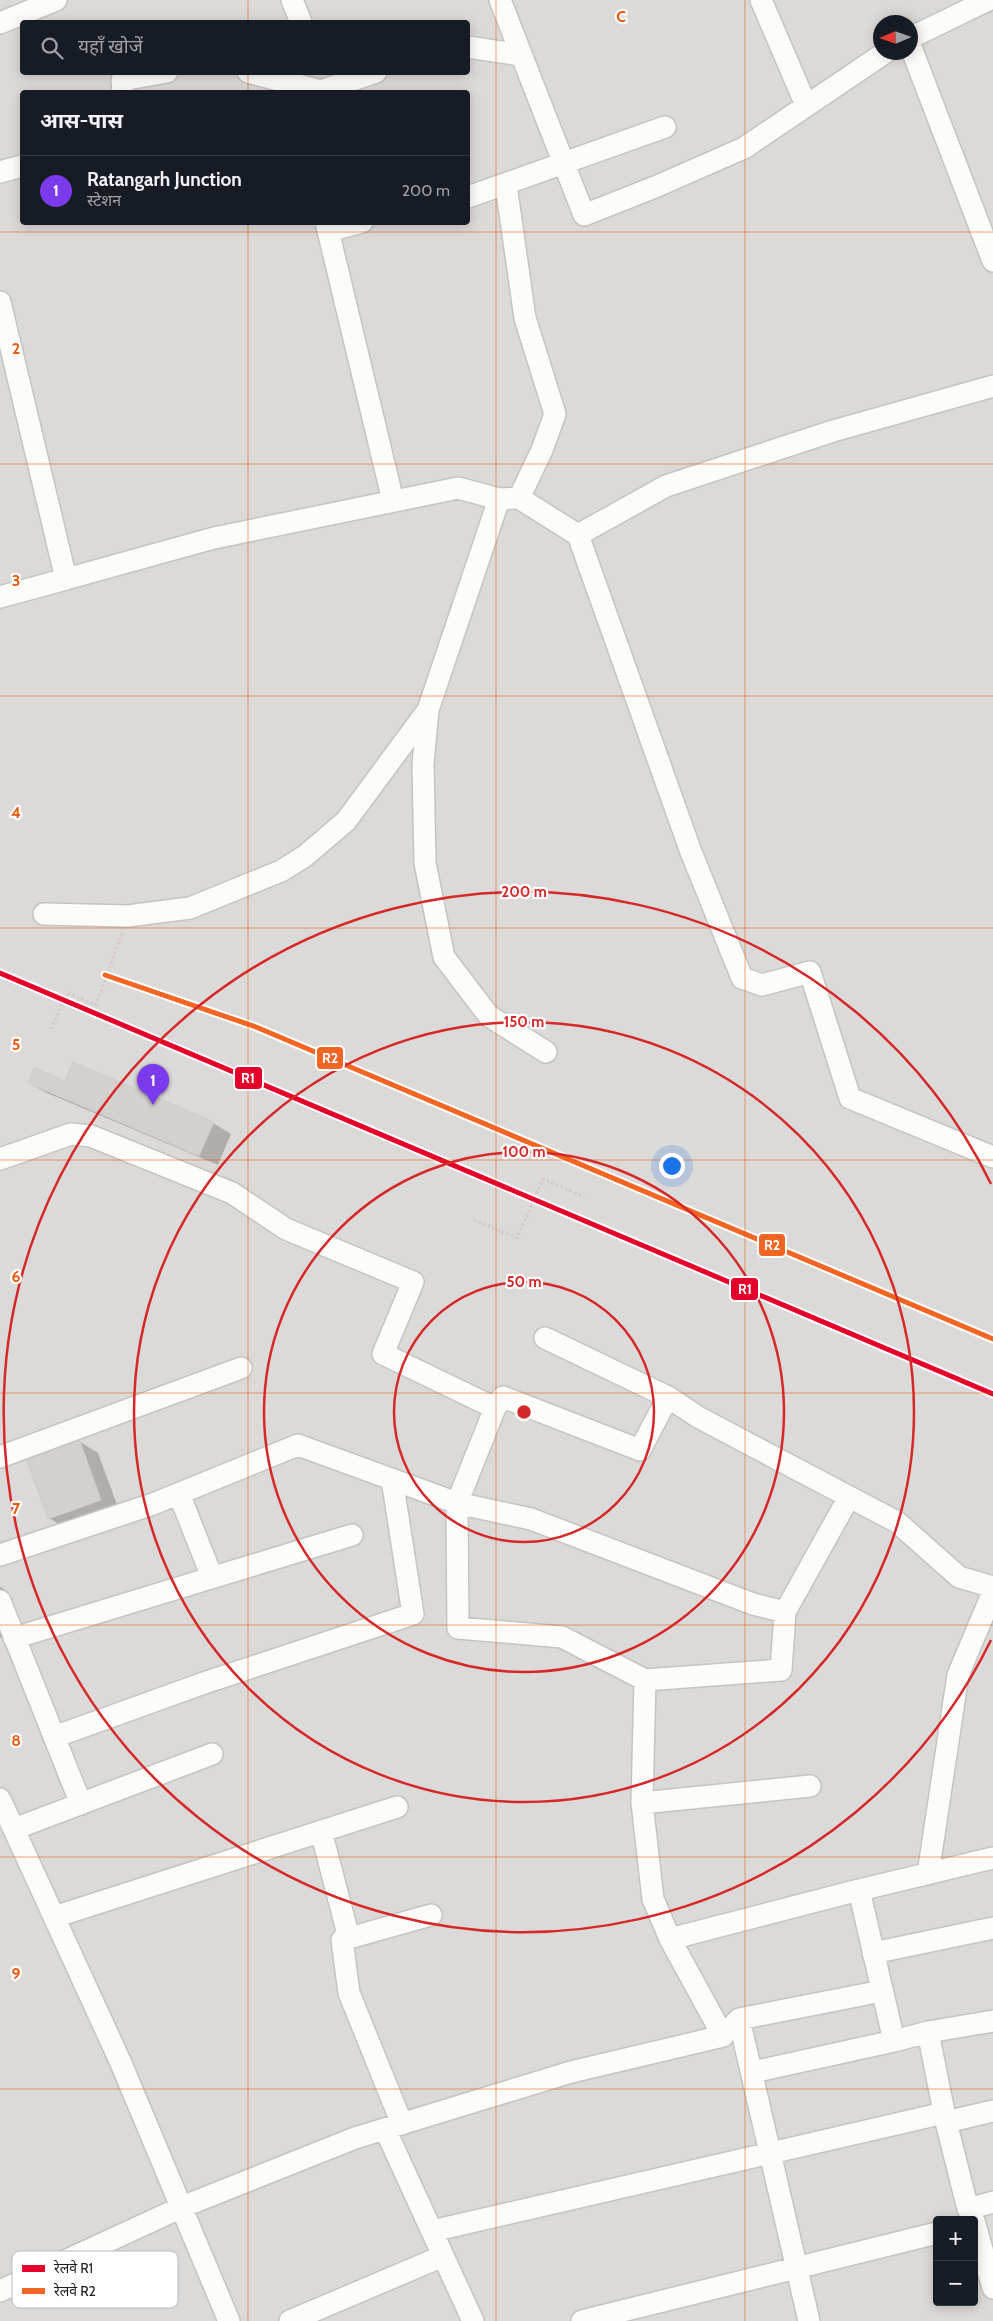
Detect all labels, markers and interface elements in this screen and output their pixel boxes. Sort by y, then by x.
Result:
text: C [616,7,626,26]
north arrow [873,15,918,60]
search box [20,20,470,75]
icon: search [38,34,66,62]
text: यहाँ खोजें [78,35,143,58]
text: आस-पास [40,108,123,133]
text: Ratangarh Junction [87,168,242,191]
text: 1 [53,181,59,200]
text: 200 m [402,181,450,200]
text: स्टेशन [87,191,121,210]
text: 2 [12,339,20,358]
text: 3 [12,571,20,590]
text: 4 [11,803,21,822]
text: 200 m [501,883,547,901]
text: 150 m [504,1013,544,1031]
text: 5 [12,1035,20,1054]
line badge: R2 [316,1046,344,1070]
text: R2 [322,1049,338,1067]
pin: 1 [137,1064,169,1105]
line badge: R1 [234,1066,263,1090]
text: R1 [241,1069,255,1087]
text: 100 m [502,1143,546,1161]
your location [659,1153,685,1179]
line badge: R2 [758,1233,786,1257]
text: R2 [764,1236,780,1254]
text: 6 [12,1267,21,1286]
text: 50 m [506,1273,542,1291]
line badge: R1 [730,1277,759,1301]
text: R1 [738,1280,752,1298]
centre of rings [515,1403,533,1421]
text: 7 [12,1499,21,1518]
text: 8 [11,1731,21,1750]
text: 9 [12,1964,21,1983]
map controls [933,2216,978,2306]
button: + [933,2216,978,2261]
legend [12,2251,178,2308]
text: रेलवे R1 [54,2259,93,2277]
button: − [933,2261,978,2306]
text: रेलवे R2 [54,2282,96,2300]

